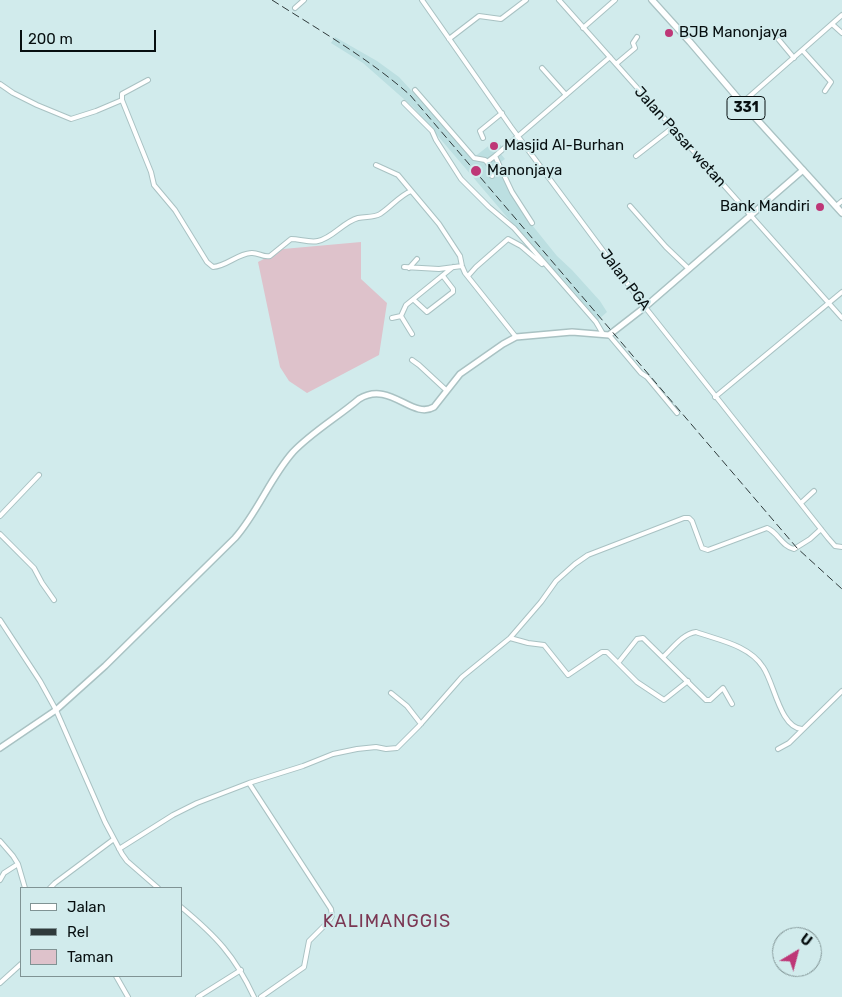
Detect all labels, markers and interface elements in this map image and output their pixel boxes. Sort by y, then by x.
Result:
scale bar [22,20,159,52]
place label: BJB Manonjaya [679,24,787,42]
marker: BJB Manonjaya [663,27,675,39]
text: 200 m [28,30,73,48]
street label: Jalan Pasar wetan [630,83,730,191]
road number: 331 [727,96,765,120]
place label: Masjid Al-Burhan [504,137,624,155]
marker: Masjid Al-Burhan [488,140,500,152]
place label: Manonjaya [487,162,562,180]
marker: Manonjaya [469,164,483,178]
place label: Bank Mandiri [720,198,810,216]
marker: Bank Mandiri [814,201,826,213]
street label: Jalan PGA [596,246,654,314]
legend [20,887,182,977]
text: Jalan [67,898,106,916]
district label: KALIMANGGIS [321,911,453,933]
text: Rel [67,923,89,941]
north arrow [772,927,822,977]
text: U [797,931,815,950]
text: Taman [67,948,113,966]

